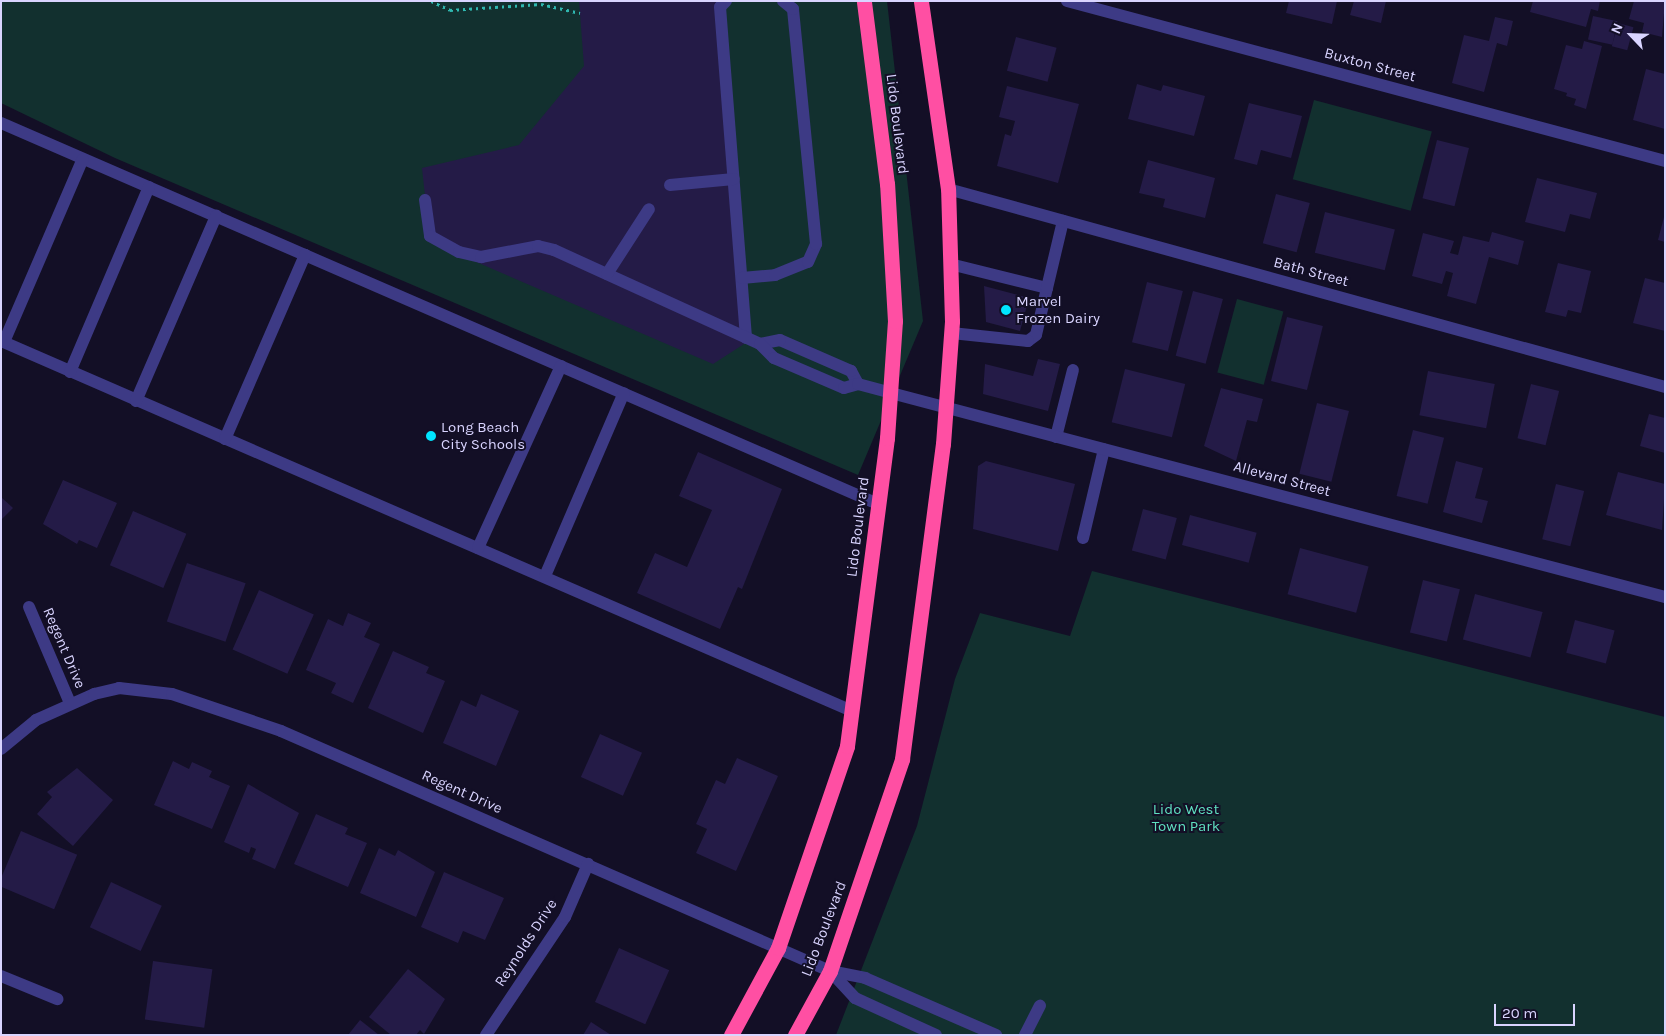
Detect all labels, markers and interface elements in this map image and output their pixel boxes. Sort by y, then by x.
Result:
north arrow [1606,10,1656,60]
text: N [1607,21,1627,37]
street label: Buxton Street [1322,44,1418,86]
street label: Lido Boulevard [882,73,912,175]
street label: Bath Street [1271,253,1351,291]
place label: Marvel Frozen Dairy [1016,292,1100,327]
marker: Marvel Frozen Dairy [1000,304,1012,316]
place label: Long Beach City Schools [441,418,525,453]
marker: Long Beach City Schools [425,430,437,442]
street label: Allevard Street [1232,457,1332,501]
street label: Lido Boulevard [843,476,873,578]
street label: Regent Drive [39,605,89,691]
street label: Regent Drive [419,766,505,818]
park label: Lido West Town Park [1152,800,1220,835]
street label: Lido Boulevard [798,879,850,979]
street label: Reynolds Drive [491,896,561,990]
scale bar [1496,994,1577,1026]
text: 20 m [1502,1004,1537,1022]

